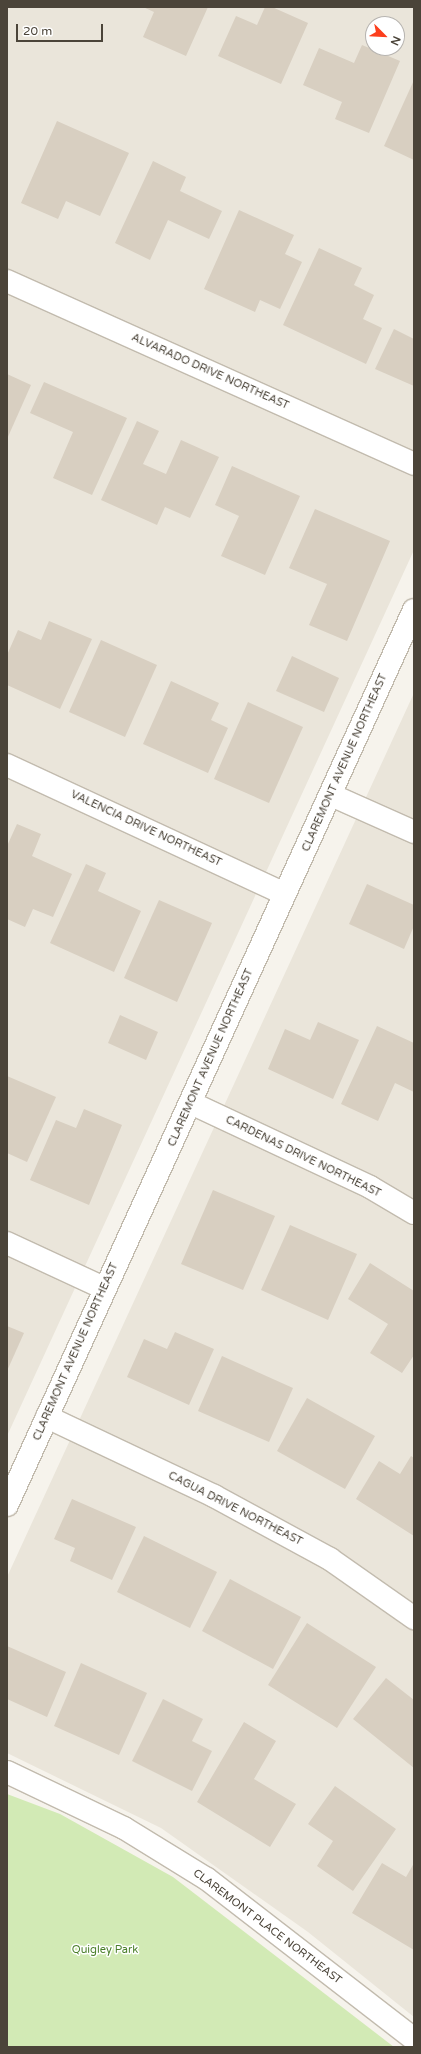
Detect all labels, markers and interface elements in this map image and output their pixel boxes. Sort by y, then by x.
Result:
scale bar [18,16,105,42]
north arrow [365,16,405,56]
text: 20 m [23,24,52,38]
text: N [388,34,403,47]
street label: ALVARADO DRIVE NORTHEAST [129,331,291,413]
street label: CLAREMONT AVENUE NORTHEAST [300,672,390,854]
street label: VALENCIA DRIVE NORTHEAST [68,788,224,870]
street label: CLAREMONT AVENUE NORTHEAST [166,967,256,1149]
street label: CARDENAS DRIVE NORTHEAST [223,1114,383,1200]
street label: CLAREMONT AVENUE NORTHEAST [31,1261,121,1443]
street label: CAGUA DRIVE NORTHEAST [166,1469,304,1549]
street label: CLAREMONT PLACE NORTHEAST [190,1867,344,1987]
park label: Quigley Park [72,1943,138,1957]

